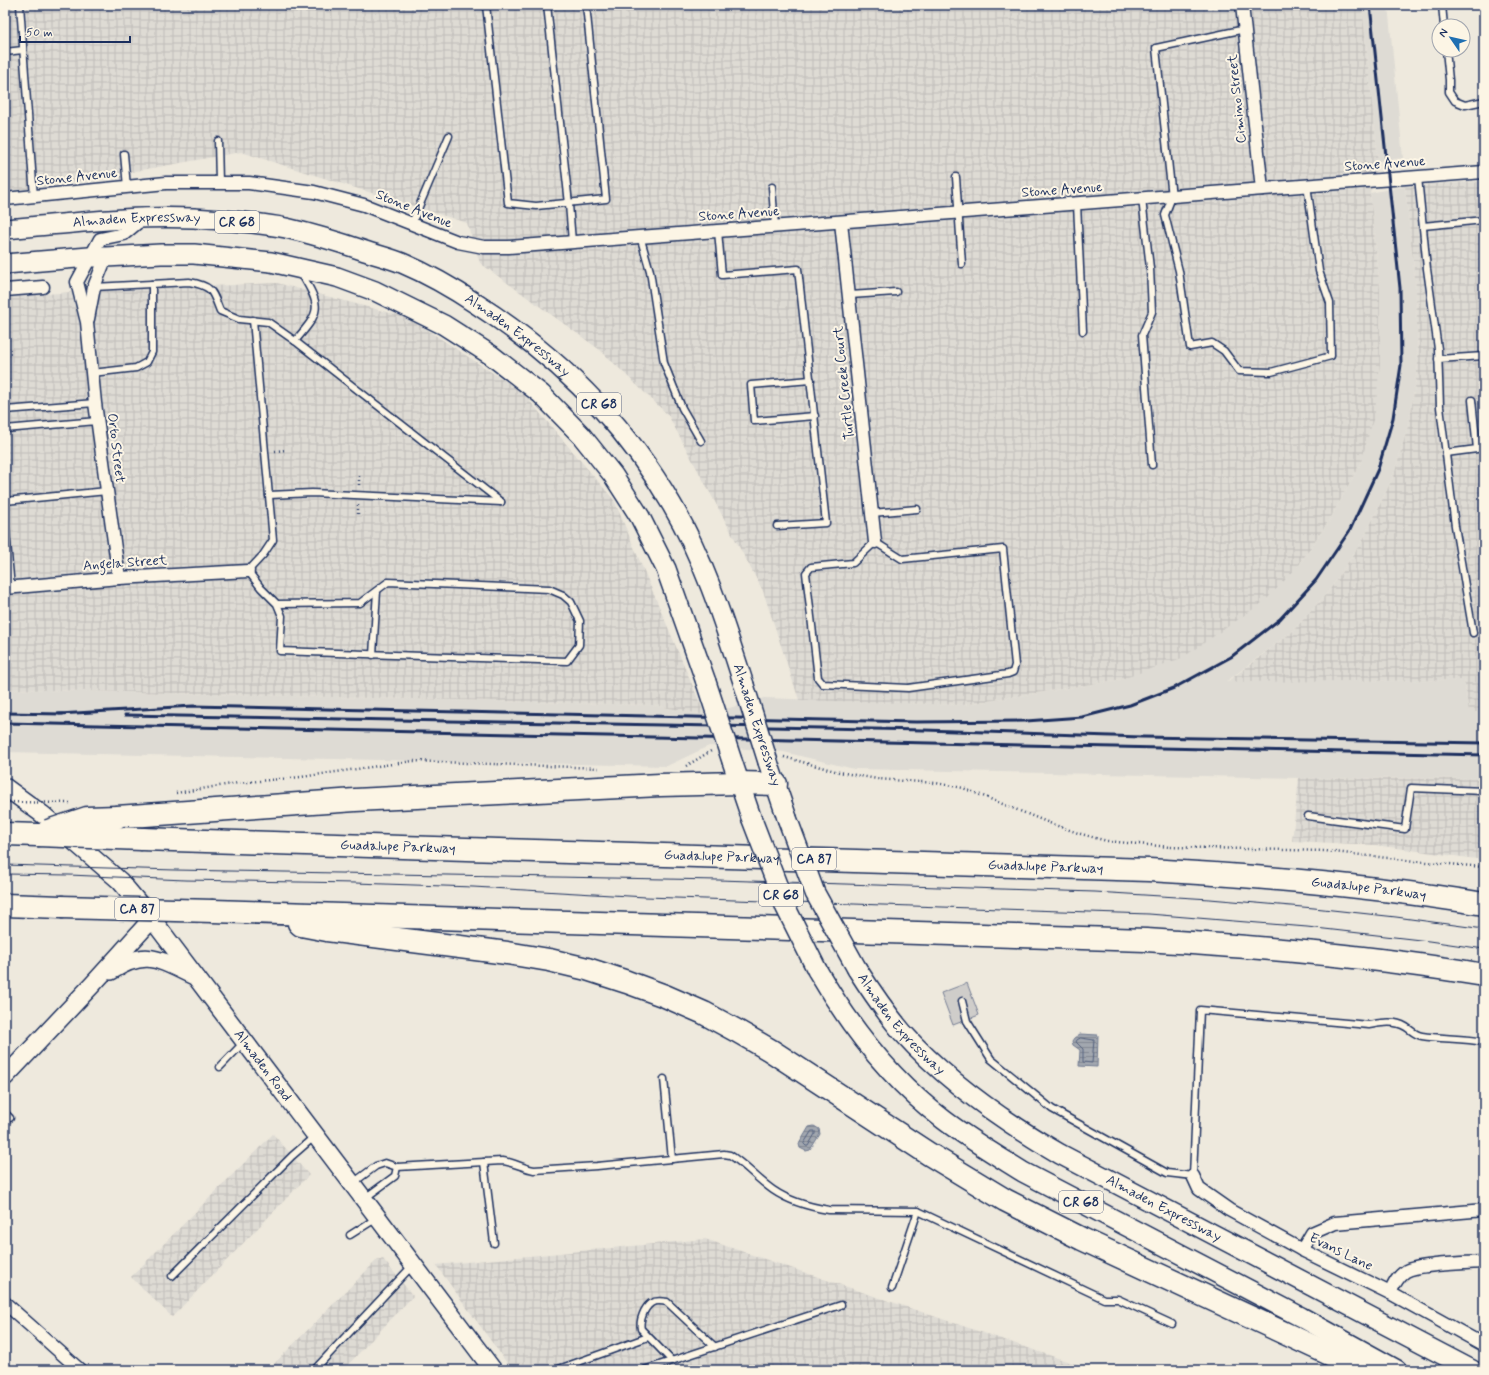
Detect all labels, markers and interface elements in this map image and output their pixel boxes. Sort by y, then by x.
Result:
scale bar [20,18,130,44]
north arrow [1431,18,1471,58]
text: 50 m [26,25,53,41]
text: N [1436,26,1451,40]
street label: Cimino Street [1223,53,1251,144]
street label: Stone Avenue [1344,152,1427,176]
street label: Stone Avenue [36,164,119,190]
street label: Stone Avenue [1021,178,1104,202]
street label: Stone Avenue [373,185,455,233]
street label: Stone Avenue [698,202,781,226]
street label: Almaden Expressway [72,208,201,232]
road number: CR G8 [215,211,259,233]
street label: Almaden Expressway [461,290,574,381]
street label: Turtle Creek Court [829,325,859,441]
road number: CR G8 [577,393,621,415]
street label: Orto Street [103,412,129,484]
street label: Angela Street [82,551,169,577]
street label: Almaden Expressway [729,661,785,789]
street label: Guadalupe Parkway [340,836,456,858]
street label: Guadalupe Parkway [664,846,780,868]
road number: CA 87 [792,848,836,870]
street label: Guadalupe Parkway [987,856,1104,878]
street label: Guadalupe Parkway [1310,873,1427,904]
road number: CR G8 [759,884,803,906]
road number: CA 87 [115,898,159,920]
street label: Almaden Expressway [853,970,949,1079]
street label: Almaden Road [230,1026,296,1105]
street label: Almaden Expressway [1103,1171,1225,1246]
road number: CR G8 [1059,1191,1103,1213]
street label: Evans Lane [1306,1229,1376,1275]

